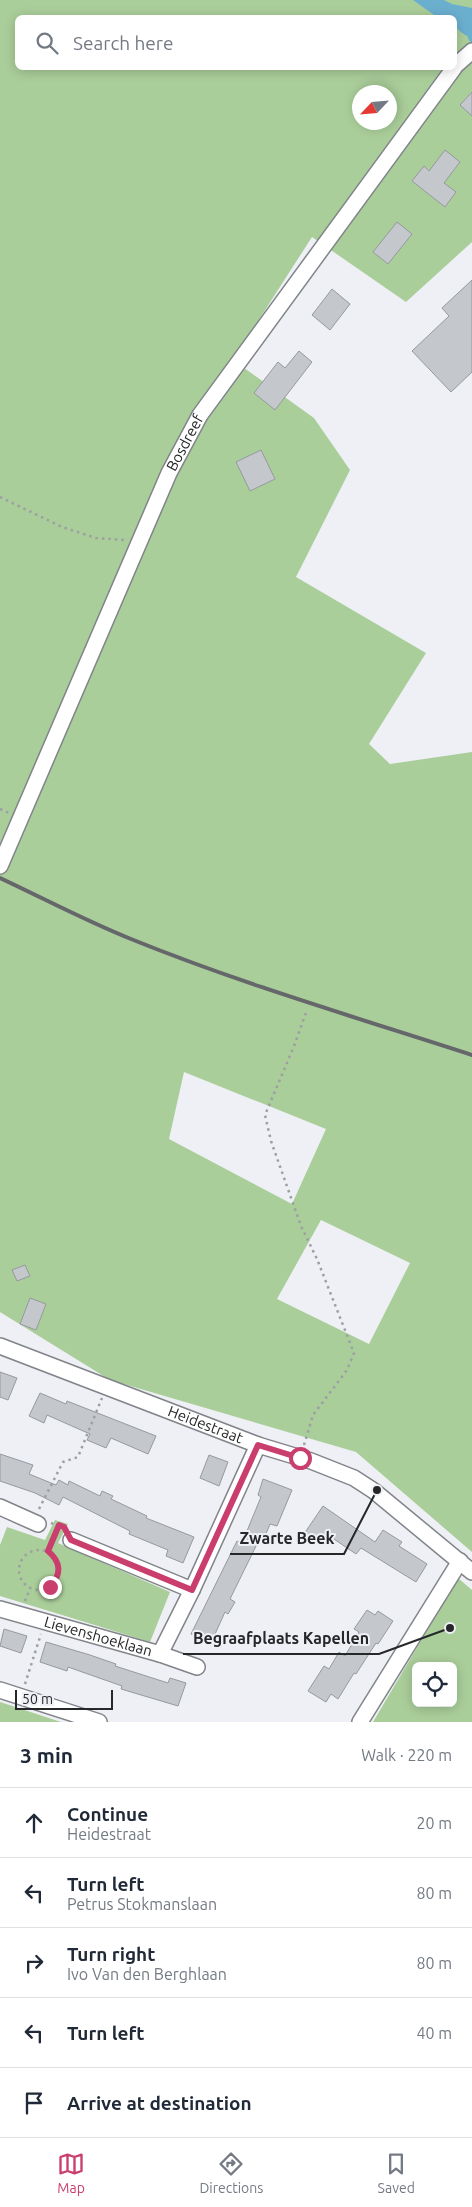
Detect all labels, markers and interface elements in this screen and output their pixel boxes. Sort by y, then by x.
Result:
search box [15,15,457,70]
icon: search [33,29,61,57]
text: Search here [73,32,173,54]
north arrow [352,85,397,130]
street label: Bosdreef [163,411,207,474]
street label: Heidestraat [166,1402,246,1446]
route start [289,1447,312,1470]
callout: Zwarte Beek [230,1523,344,1554]
text: Zwarte Beek [240,1529,334,1547]
route end [39,1576,62,1599]
street label: Lievenshoeklaan [42,1613,154,1659]
callout: Begraafplaats Kapellen [183,1623,379,1654]
text: Begraafplaats Kapellen [193,1629,369,1647]
map controls [412,1662,457,1707]
button: locate [412,1662,457,1707]
scale bar [15,1687,112,1710]
text: 50 m [22,1691,53,1707]
text: 3 min [20,1743,73,1767]
text: Walk · 220 m [361,1746,452,1764]
text: Continue [67,1803,148,1825]
icon: ahead [20,1809,48,1837]
text: 20 m [416,1814,452,1832]
text: Heidestraat [67,1825,151,1843]
text: Turn left [67,1873,145,1895]
icon: left [20,1879,48,1907]
text: 80 m [416,1884,452,1902]
text: Petrus Stokmanslaan [67,1895,217,1913]
text: Turn right [67,1943,155,1965]
icon: right [20,1949,48,1977]
text: 80 m [416,1954,452,1972]
text: Ivo Van den Berghlaan [67,1965,227,1983]
icon: left [20,2019,48,2047]
text: Turn left [67,2022,145,2044]
text: 40 m [416,2024,452,2042]
icon: arrive [20,2089,48,2117]
text: Arrive at destination [67,2092,252,2114]
tab: Map [57,2150,85,2196]
tab: Directions [199,2150,263,2196]
tab: Saved [378,2150,415,2196]

